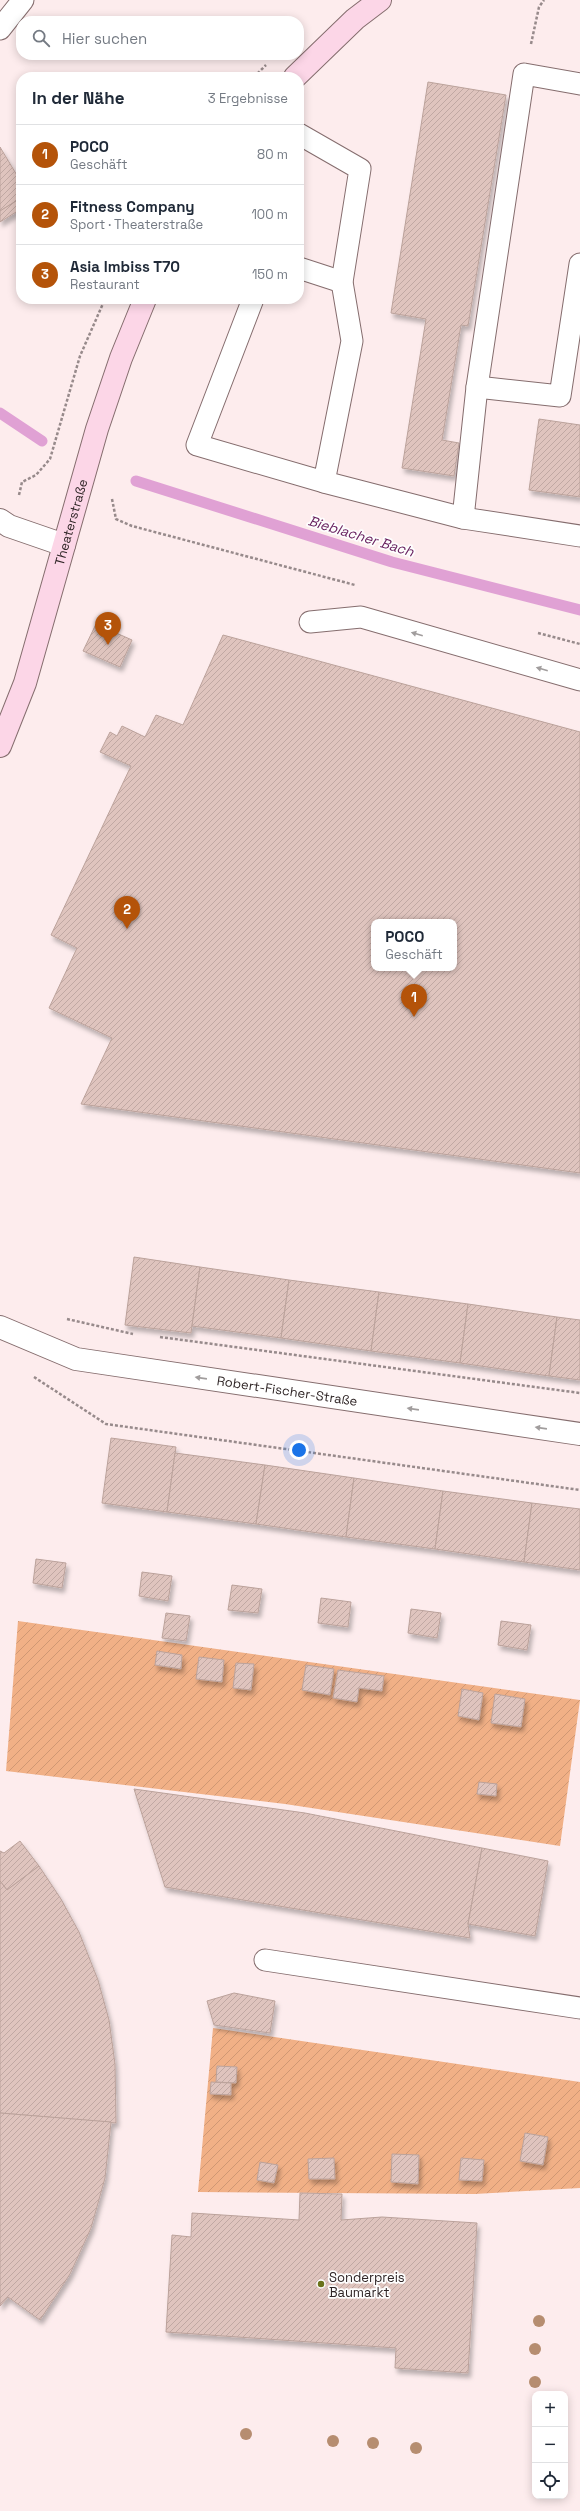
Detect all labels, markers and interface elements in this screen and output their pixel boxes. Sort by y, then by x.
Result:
search box [16,16,304,60]
icon: search [30,27,52,49]
text: Hier suchen [62,29,147,48]
text: In der Nähe [32,87,124,109]
text: 3 Ergebnisse [208,90,288,107]
text: POCO [70,137,109,156]
text: 1 [42,146,48,163]
text: 80 m [257,146,288,163]
text: Geschäft [70,156,127,173]
text: Fitness Company [70,197,195,216]
text: 2 [41,206,49,223]
text: 100 m [251,206,288,223]
text: Sport · Theaterstraße [70,216,203,233]
text: Asia Imbiss T70 [70,257,180,276]
text: 3 [41,266,49,283]
text: 150 m [252,266,288,283]
text: Restaurant [70,276,140,293]
street label: Theaterstraße [50,477,91,567]
water label: Bieblacher Bach [306,511,416,561]
pin: 3 [95,612,121,645]
one-way arrow [411,631,423,637]
one-way arrow [536,666,548,672]
pin: 2 [114,896,140,929]
popup [371,919,457,971]
text: POCO [385,927,424,946]
text: Geschäft [385,946,443,963]
pin: 1 [401,984,427,1017]
street label: Robert-Fischer-Straße [216,1372,359,1409]
one-way arrow [195,1375,207,1381]
one-way arrow [407,1406,419,1412]
one-way arrow [535,1425,547,1431]
your location [289,1440,309,1460]
place label: Sonderpreis Baumarkt [329,2269,405,2301]
marker: Sonderpreis Baumarkt [316,2279,326,2289]
map controls [532,2391,568,2499]
button: + [532,2391,568,2427]
button: − [532,2427,568,2463]
button: locate [532,2463,568,2499]

